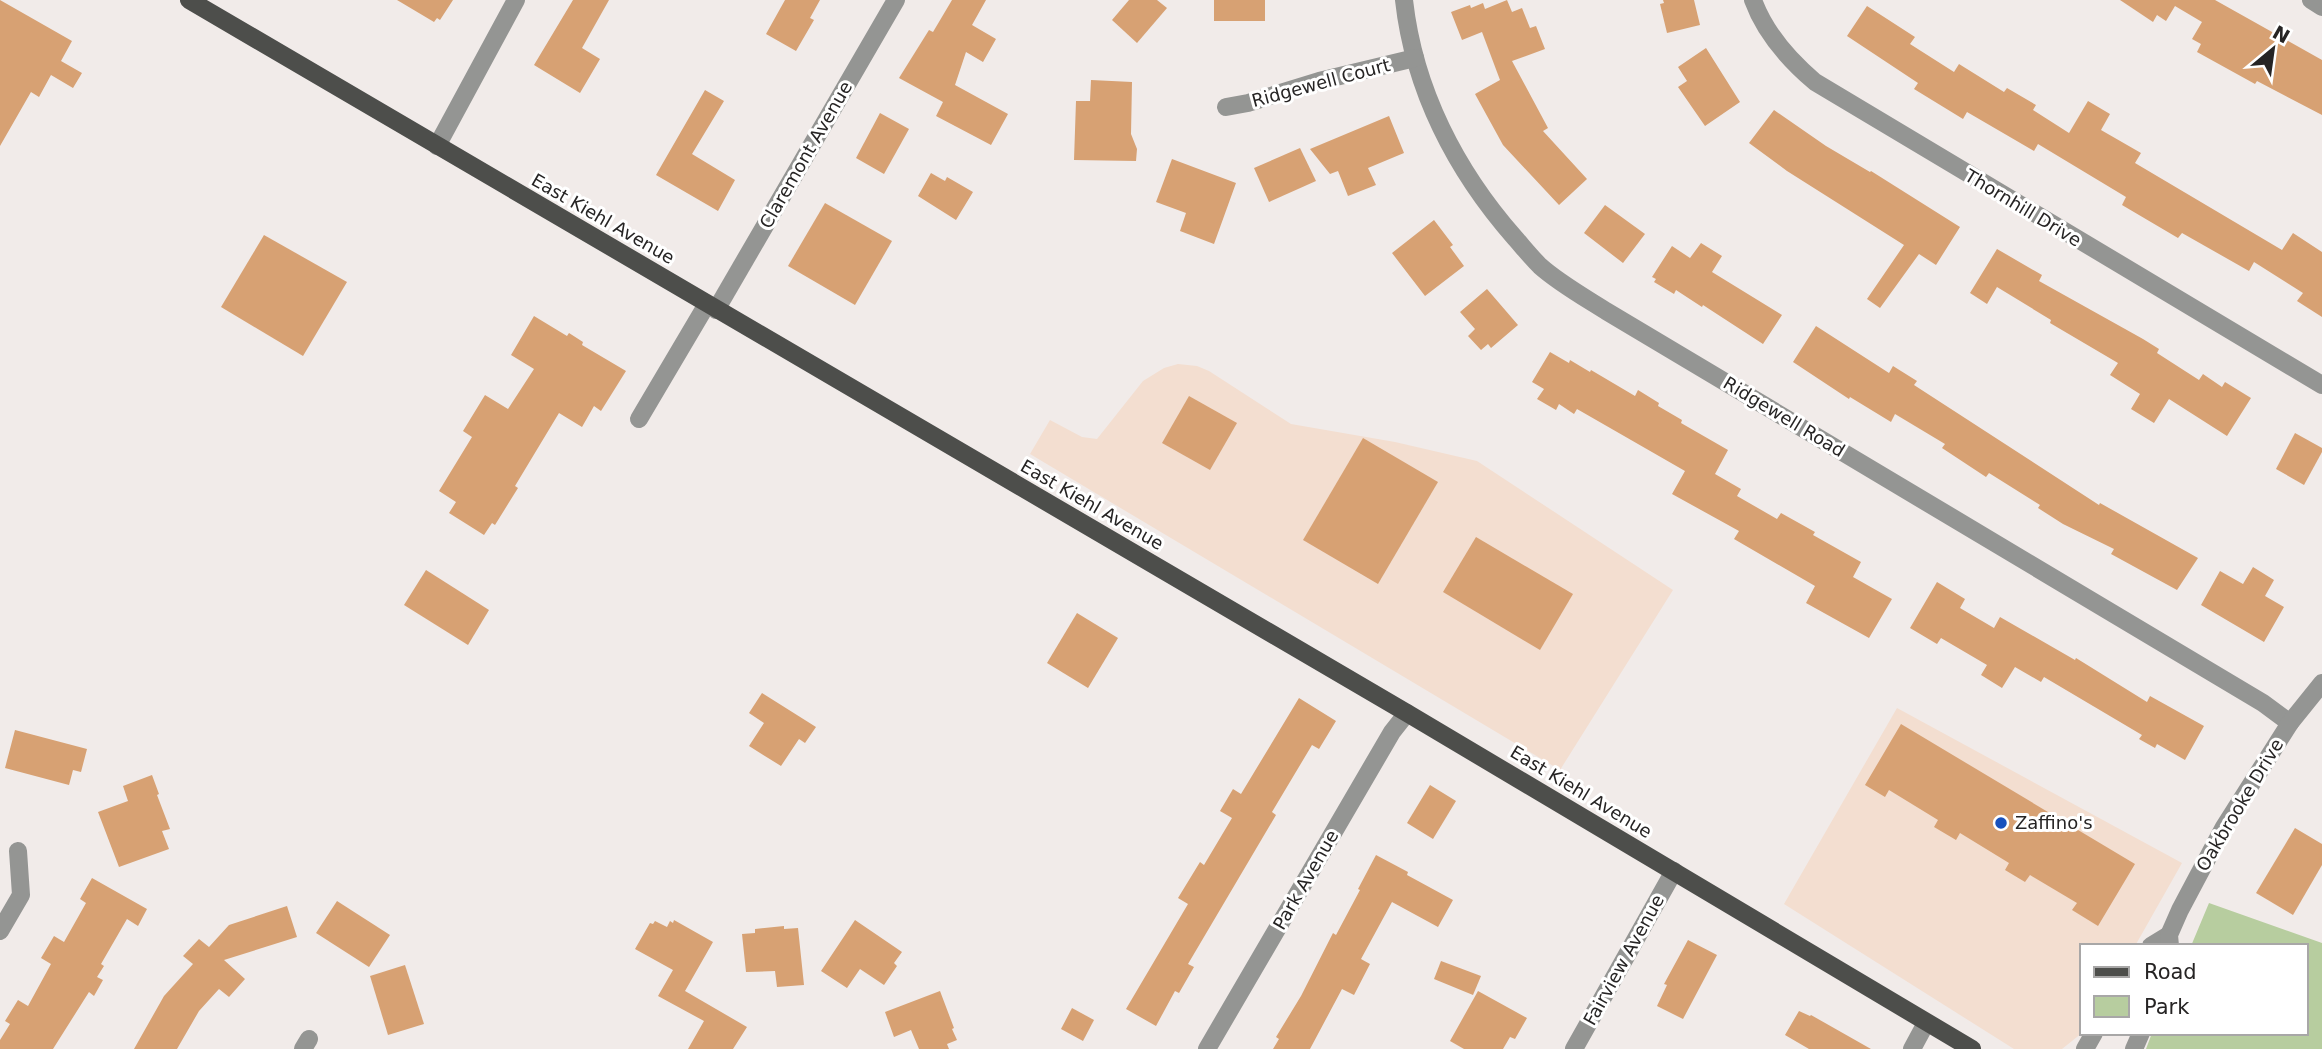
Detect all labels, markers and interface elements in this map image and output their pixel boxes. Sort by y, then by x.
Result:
north arrow [2238,14,2308,84]
text: N [2269,21,2294,48]
street label: Ridgewell Court [1249,54,1392,111]
street label: Claremont Avenue [755,77,856,232]
street label: Thornhill Drive [1960,164,2085,251]
street label: East Kiehl Avenue [528,169,678,268]
street label: Ridgewell Road [1720,372,1849,461]
street label: East Kiehl Avenue [1017,455,1167,554]
street label: Oakbrooke Drive [2192,735,2287,875]
street label: East Kiehl Avenue [1507,741,1656,842]
place label: Zaffino's [2015,812,2093,833]
marker: Zaffino's [1993,815,2009,831]
street label: Park Avenue [1269,826,1343,933]
street label: Fairview Avenue [1579,891,1668,1029]
legend [2080,944,2308,1035]
text: Road [2144,960,2197,984]
text: Park [2144,995,2190,1019]

